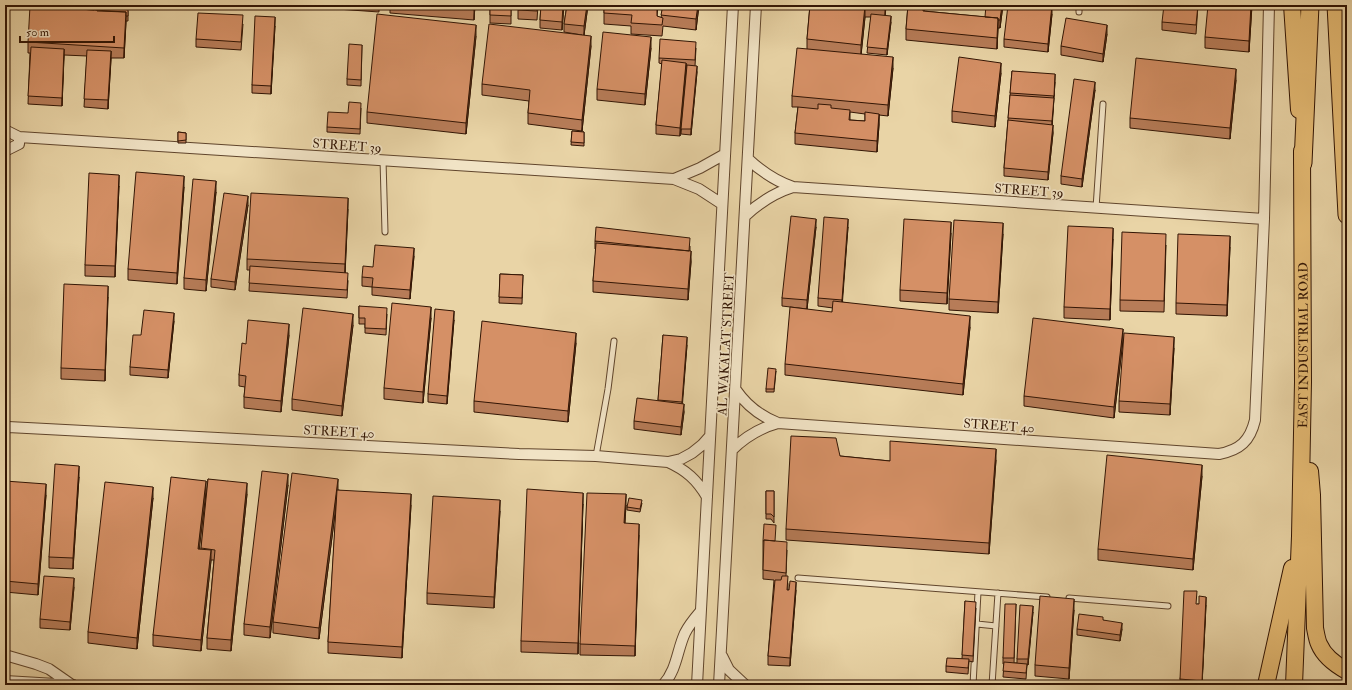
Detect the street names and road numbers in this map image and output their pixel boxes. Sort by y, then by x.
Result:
street label: STREET 39 [312,136,382,156]
street label: STREET 39 [994,181,1064,201]
street label: EAST INDUSTRIAL ROAD [1295,262,1312,428]
street label: AL WAKALAT STREET [714,272,738,417]
street label: STREET 40 [963,416,1035,436]
street label: STREET 40 [303,422,375,442]

